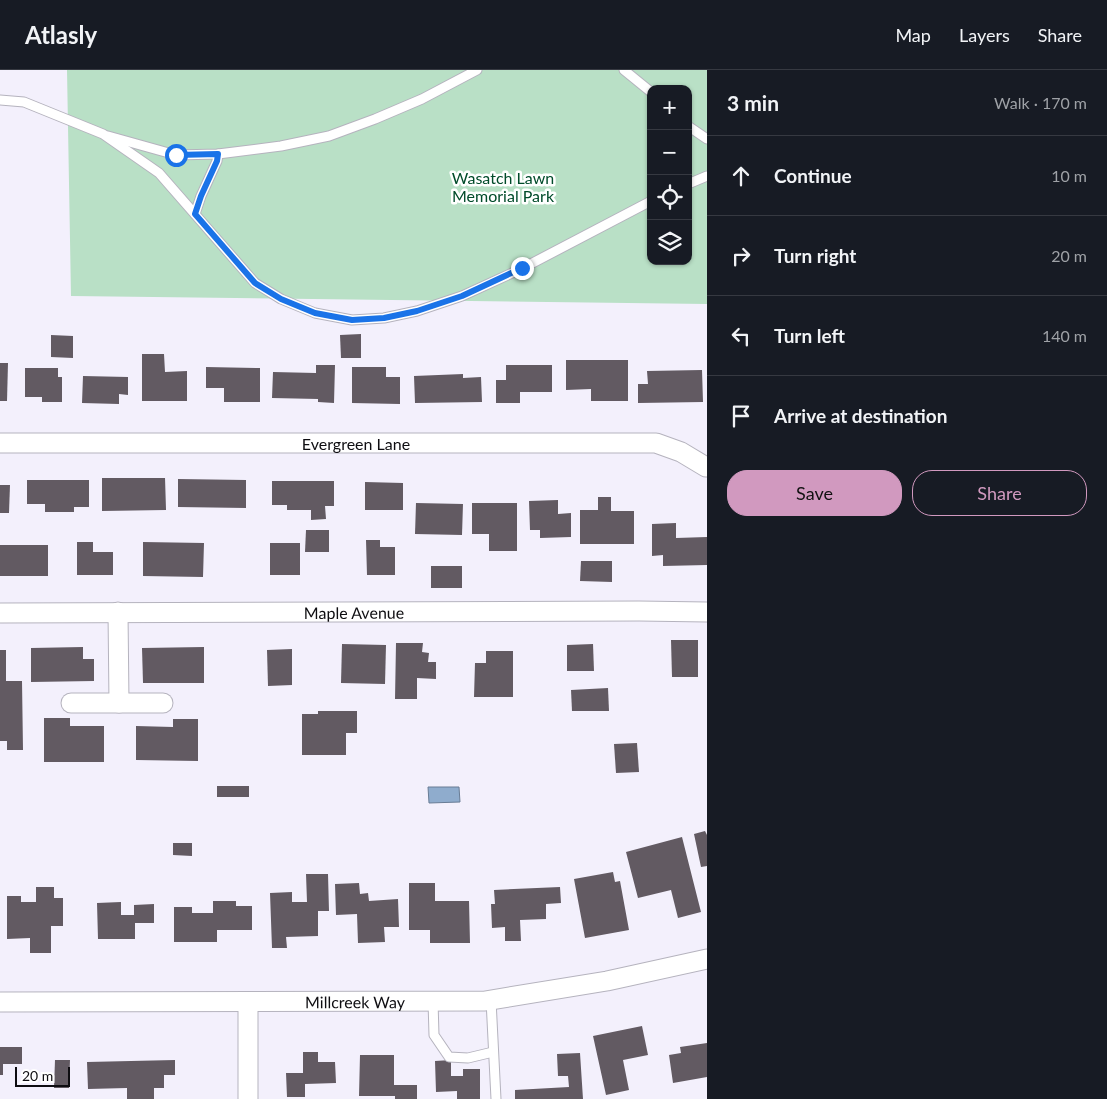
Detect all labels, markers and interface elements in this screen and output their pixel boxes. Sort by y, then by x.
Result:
text: Atlasly [25,20,97,49]
text: Map [895,24,931,46]
text: Layers [959,24,1010,46]
text: Share [1038,24,1082,46]
map controls [647,85,692,265]
button: + [647,85,692,130]
text: 3 min [727,90,779,115]
text: Walk · 170 m [994,93,1087,112]
button: − [647,130,692,175]
route start [165,144,188,167]
icon: ahead [727,162,755,190]
text: Continue [774,164,852,187]
text: 10 m [1051,166,1087,185]
park label: Wasatch Lawn Memorial Park [452,168,555,205]
button: locate [647,175,692,220]
button: layers [647,220,692,265]
icon: right [727,242,755,270]
text: Turn right [774,244,856,267]
text: 20 m [1051,246,1087,265]
route end [511,257,534,280]
icon: left [727,322,755,350]
text: Turn left [774,324,845,347]
text: 140 m [1042,326,1087,345]
icon: arrive [727,402,755,430]
text: Arrive at destination [774,404,947,427]
street label: Evergreen Lane [302,434,410,453]
button: Save [727,470,902,516]
button: Share [912,470,1087,516]
street label: Maple Avenue [304,602,404,622]
street label: Millcreek Way [305,992,406,1011]
scale bar [15,1064,70,1087]
text: 20 m [22,1067,53,1084]

